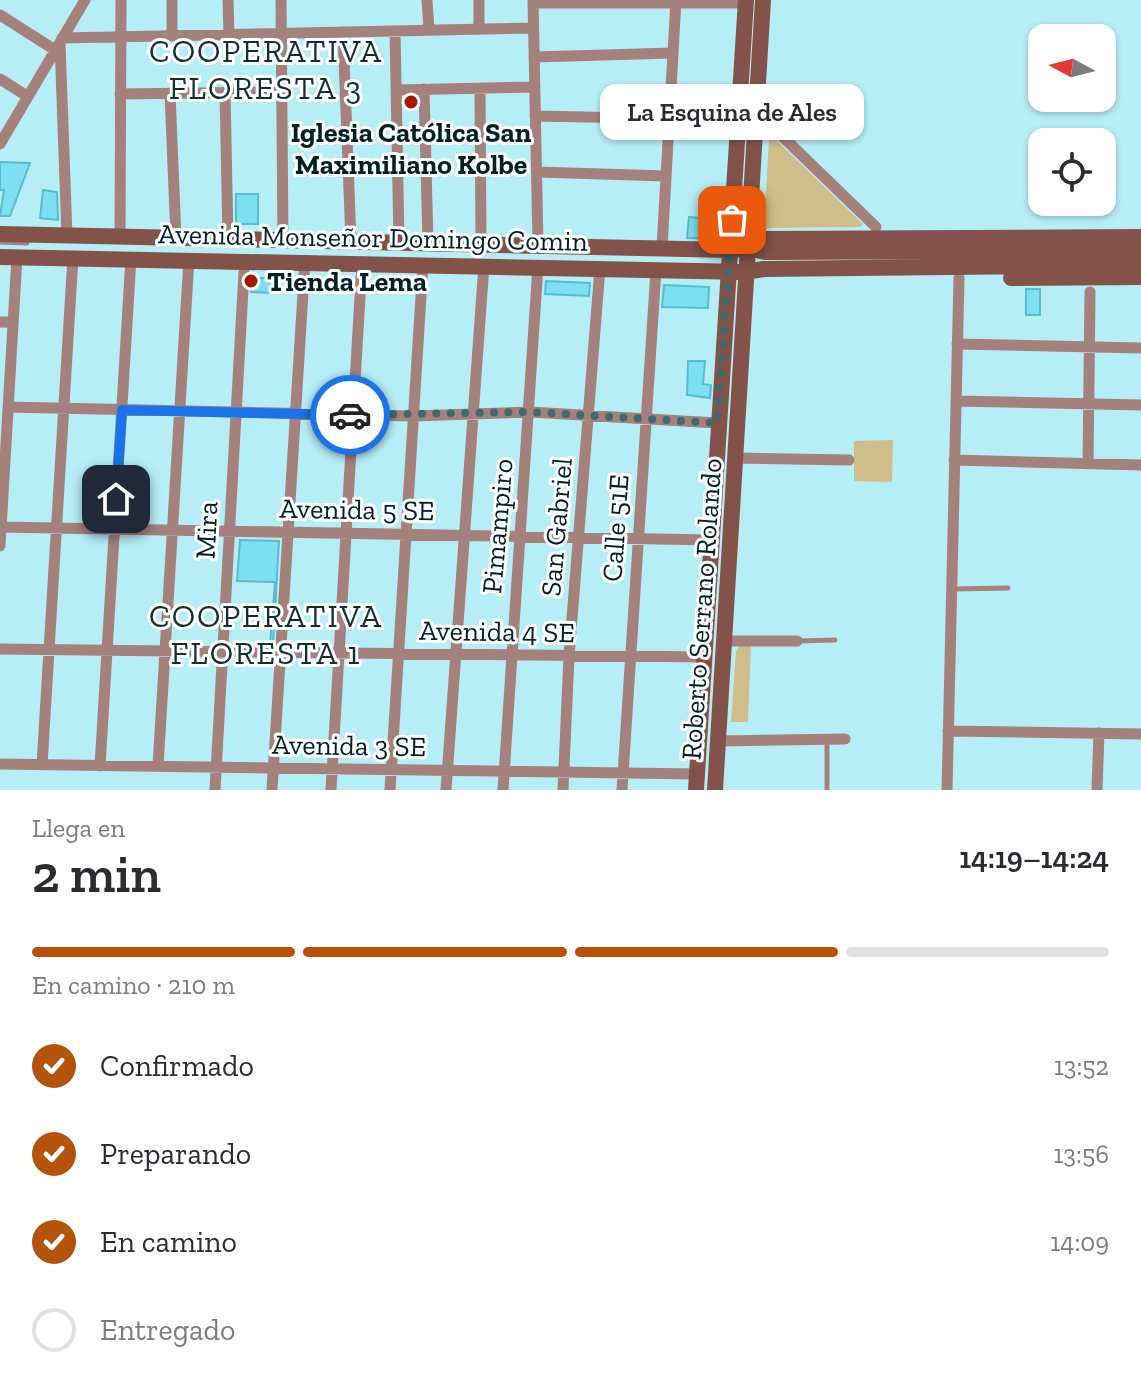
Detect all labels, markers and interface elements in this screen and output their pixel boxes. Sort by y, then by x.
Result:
north arrow [1028,24,1116,112]
map controls [1028,24,1116,216]
district label: COOPERATIVA FLORESTA 3 [149,32,383,107]
callout: La Esquina de Ales [600,84,864,140]
marker: Iglesia Católica San Maximiliano Kolbe [402,93,420,111]
text: La Esquina de Ales [627,96,837,128]
place label: Iglesia Católica San Maximiliano Kolbe [291,116,532,181]
button: locate [1028,128,1116,216]
pin [698,186,766,254]
icon: bag [710,198,754,242]
street label: Avenida Monseñor Domingo Comin [158,217,588,258]
place label: Tienda Lema [267,265,427,298]
marker: Tienda Lema [242,272,260,290]
courier [310,375,390,455]
icon: car [328,393,372,437]
street label: San Gabriel [534,456,579,598]
street label: Pimampiro [475,457,520,595]
street label: Roberto Serrano Rolando [674,457,728,761]
pin [82,465,150,533]
street label: Calle 51E [595,473,636,583]
icon: home [94,477,138,521]
street label: Avenida 5 SE [279,492,435,527]
street label: Mira [189,500,225,560]
district label: COOPERATIVA FLORESTA 1 [149,597,383,672]
street label: Avenida 4 SE [419,614,575,649]
street label: Avenida 3 SE [272,728,426,763]
text: Llega en [32,812,125,844]
text: 14:19–14:24 [959,840,1109,876]
text: 2 min [32,843,161,905]
text: En camino · 210 m [32,969,235,1001]
icon: check [32,1044,76,1088]
text: Confirmado [100,1048,254,1084]
text: 13:52 [1054,1050,1109,1082]
icon: check [32,1132,76,1176]
text: Preparando [100,1136,251,1172]
text: 13:56 [1053,1138,1109,1170]
icon: check [32,1220,76,1264]
text: En camino [100,1224,237,1260]
text: 14:09 [1050,1226,1109,1258]
text: Entregado [100,1312,235,1348]

